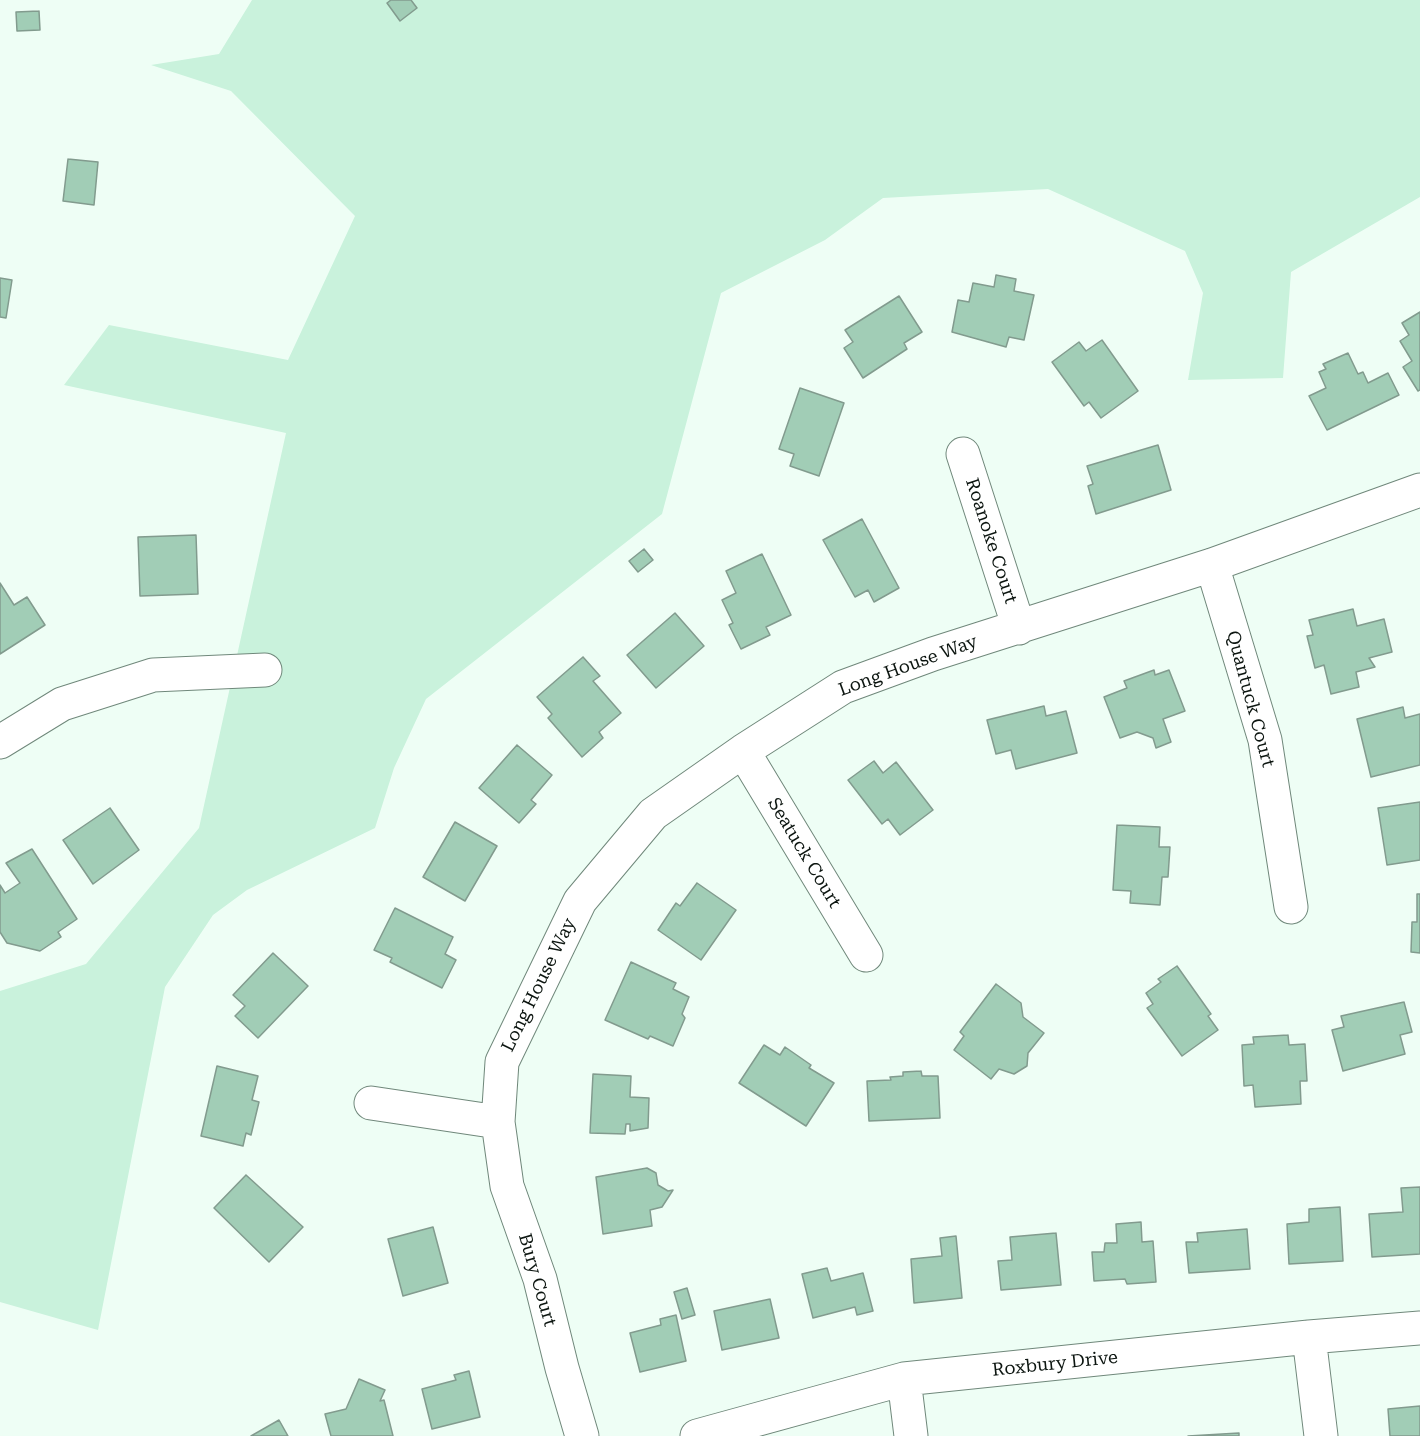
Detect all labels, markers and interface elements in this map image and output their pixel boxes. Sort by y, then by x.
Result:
street label: Roanoke Court [961,476,1021,606]
street label: Quantuck Court [1221,628,1279,770]
street label: Long House Way [836,631,980,701]
street label: Seatuck Court [763,794,845,912]
street label: Long House Way [497,915,581,1055]
street label: Bury Court [513,1231,561,1329]
street label: Roxbury Drive [991,1347,1119,1381]

